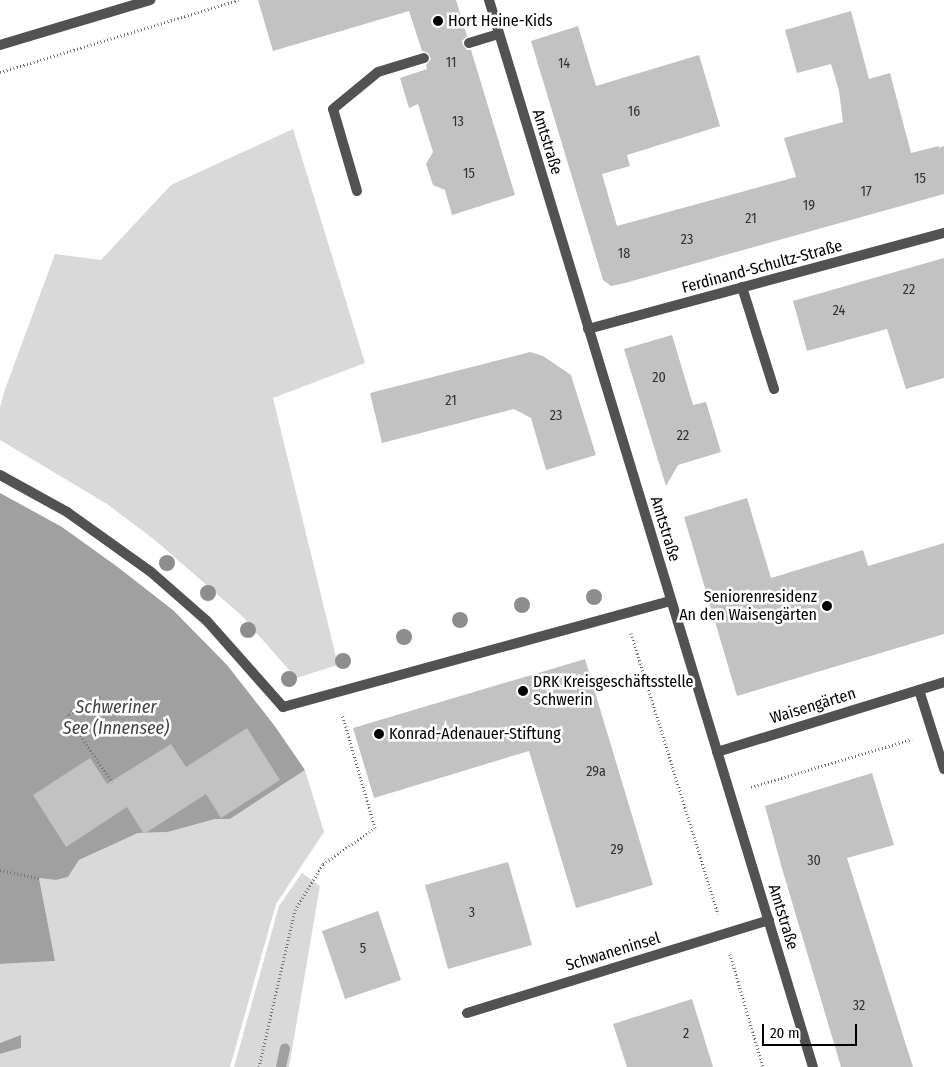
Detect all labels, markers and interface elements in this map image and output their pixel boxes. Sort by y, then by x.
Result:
place label: Hort Heine-Kids [448,11,552,31]
marker: Hort Heine-Kids [432,15,444,27]
house number: 11 [446,55,456,71]
house number: 14 [558,56,570,72]
house number: 16 [628,104,640,120]
street label: Amtstraße [528,107,566,177]
house number: 13 [452,114,464,130]
house number: 15 [463,166,475,182]
house number: 15 [914,171,926,187]
house number: 17 [860,184,872,200]
house number: 19 [803,198,815,214]
house number: 21 [745,211,757,227]
house number: 23 [681,232,693,248]
street label: Ferdinand-Schultz-Straße [680,236,844,298]
house number: 18 [618,246,630,262]
house number: 22 [903,282,915,298]
house number: 24 [833,303,845,319]
house number: 20 [652,370,666,386]
house number: 21 [445,393,457,409]
house number: 23 [550,408,562,424]
house number: 22 [677,428,689,444]
street label: Amtstraße [646,494,684,564]
place label: Seniorenresidenz An den Waisengärten [679,587,817,625]
marker: Seniorenresidenz An den Waisengärten [821,600,833,612]
place label: DRK Kreisgeschäftsstelle Schwerin [533,672,694,710]
street label: Waisengärten [768,684,858,728]
marker: DRK Kreisgeschäftsstelle Schwerin [517,685,529,697]
water label: Schweriner See (Innensee) [63,697,169,740]
place label: Konrad-Adenauer-Stiftung [389,724,561,744]
marker: Konrad-Adenauer-Stiftung [373,728,385,740]
house number: 29a [586,764,606,780]
house number: 29 [611,842,623,858]
house number: 30 [807,853,821,869]
street label: Amtstraße [764,882,802,952]
house number: 3 [469,905,475,921]
street label: Schwaneninsel [564,929,662,975]
house number: 5 [360,941,366,957]
house number: 32 [853,998,865,1014]
scale bar [764,1014,859,1046]
text: 20 m [770,1024,800,1042]
house number: 2 [683,1026,689,1042]

